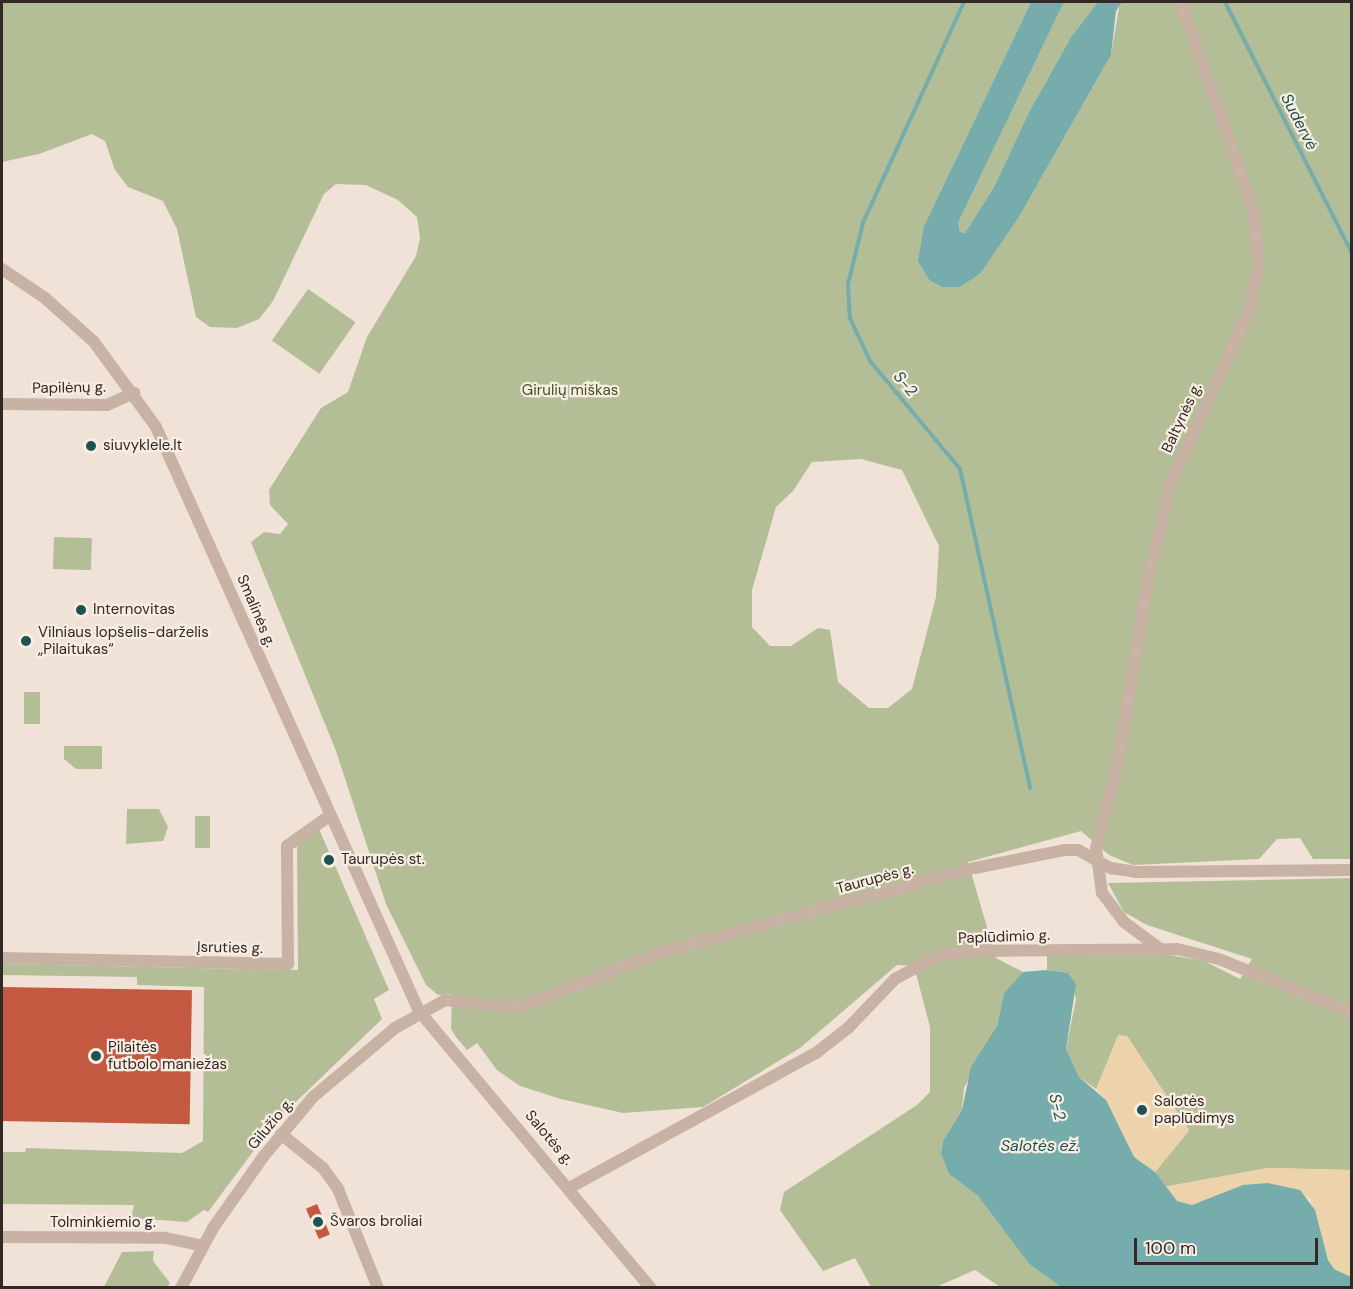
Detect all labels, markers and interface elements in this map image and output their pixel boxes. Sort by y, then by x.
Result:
water label: Sudervė [1277,90,1321,154]
water label: S-2 [889,368,921,400]
street label: Papilėnų g. [32,378,106,398]
street label: Baltynės g. [1158,380,1206,456]
park label: Girulių miškas [522,382,618,400]
place label: siuvyklele.lt [103,437,182,455]
marker: siuvyklele.lt [84,439,98,453]
street label: Smalinės g. [233,572,279,650]
place label: Internovitas [93,601,175,619]
marker: Internovitas [74,603,88,617]
place label: Vilniaus lopšelis-darželis „Pilaitukas“ [38,623,209,658]
marker: Vilniaus lopšelis-darželis „Pilaitukas“ [19,634,33,648]
place label: Taurupės st. [341,851,425,869]
marker: Taurupės st. [322,853,336,867]
street label: Taurupės g. [835,860,915,898]
street label: Paplūdimio g. [958,926,1050,948]
street label: Įsruties g. [197,938,263,958]
place label: Pilaitės futbolo maniežas [108,1038,227,1073]
marker: Pilaitės futbolo maniežas [89,1049,103,1063]
water label: S-2 [1045,1092,1069,1122]
place label: Salotės paplūdimys [1154,1092,1234,1127]
street label: Gilužio g. [244,1095,298,1153]
marker: Salotės paplūdimys [1135,1103,1149,1117]
street label: Salotės g. [521,1107,577,1169]
water label: Salotės ež. [1001,1136,1079,1156]
place label: Švaros broliai [330,1213,422,1231]
street label: Tolminkiemio g. [50,1214,156,1232]
marker: Švaros broliai [311,1215,325,1229]
scale bar [1137,1226,1322,1264]
text: 100 m [1145,1236,1196,1260]

